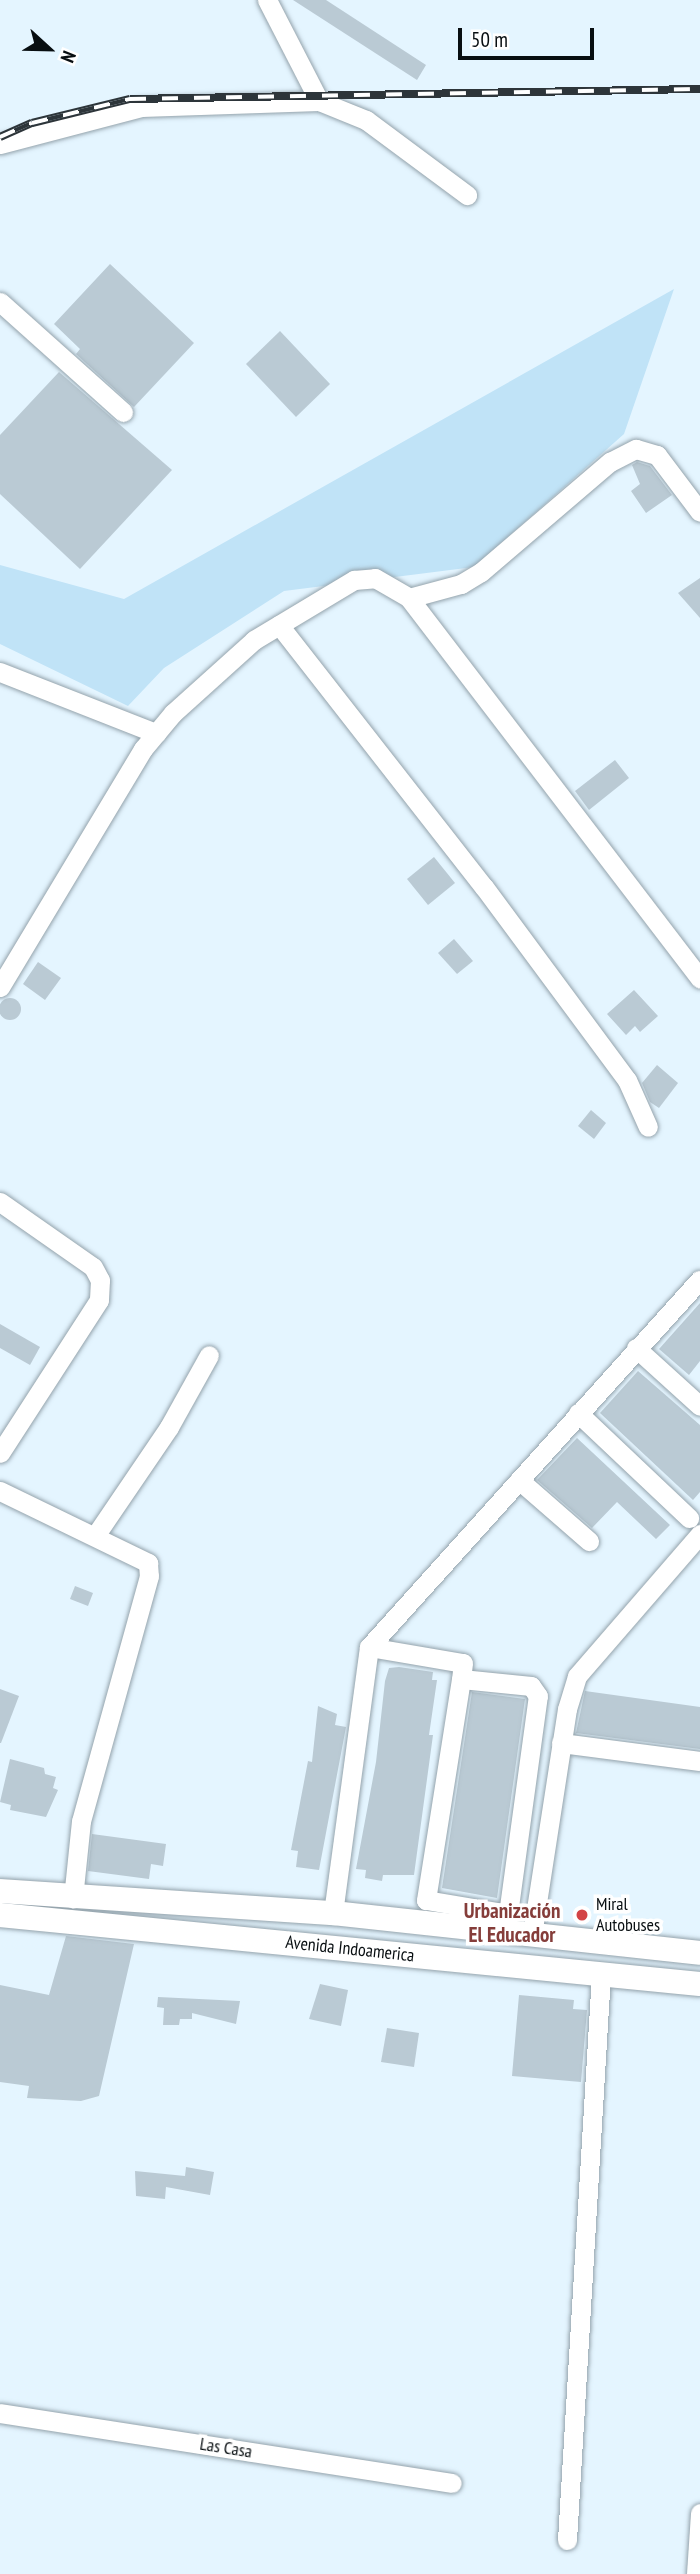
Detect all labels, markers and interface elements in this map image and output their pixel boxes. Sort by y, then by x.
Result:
north arrow [14,14,84,84]
scale bar [462,14,598,58]
text: 50 m [471,26,508,53]
text: N [55,48,82,66]
place label: Miral Autobuses [596,1894,660,1937]
district label: Urbanización El Educador [464,1898,560,1948]
marker: Miral Autobuses [574,1907,590,1923]
street label: Avenida Indoamerica [284,1931,416,1967]
street label: Las Casa [198,2433,254,2463]

